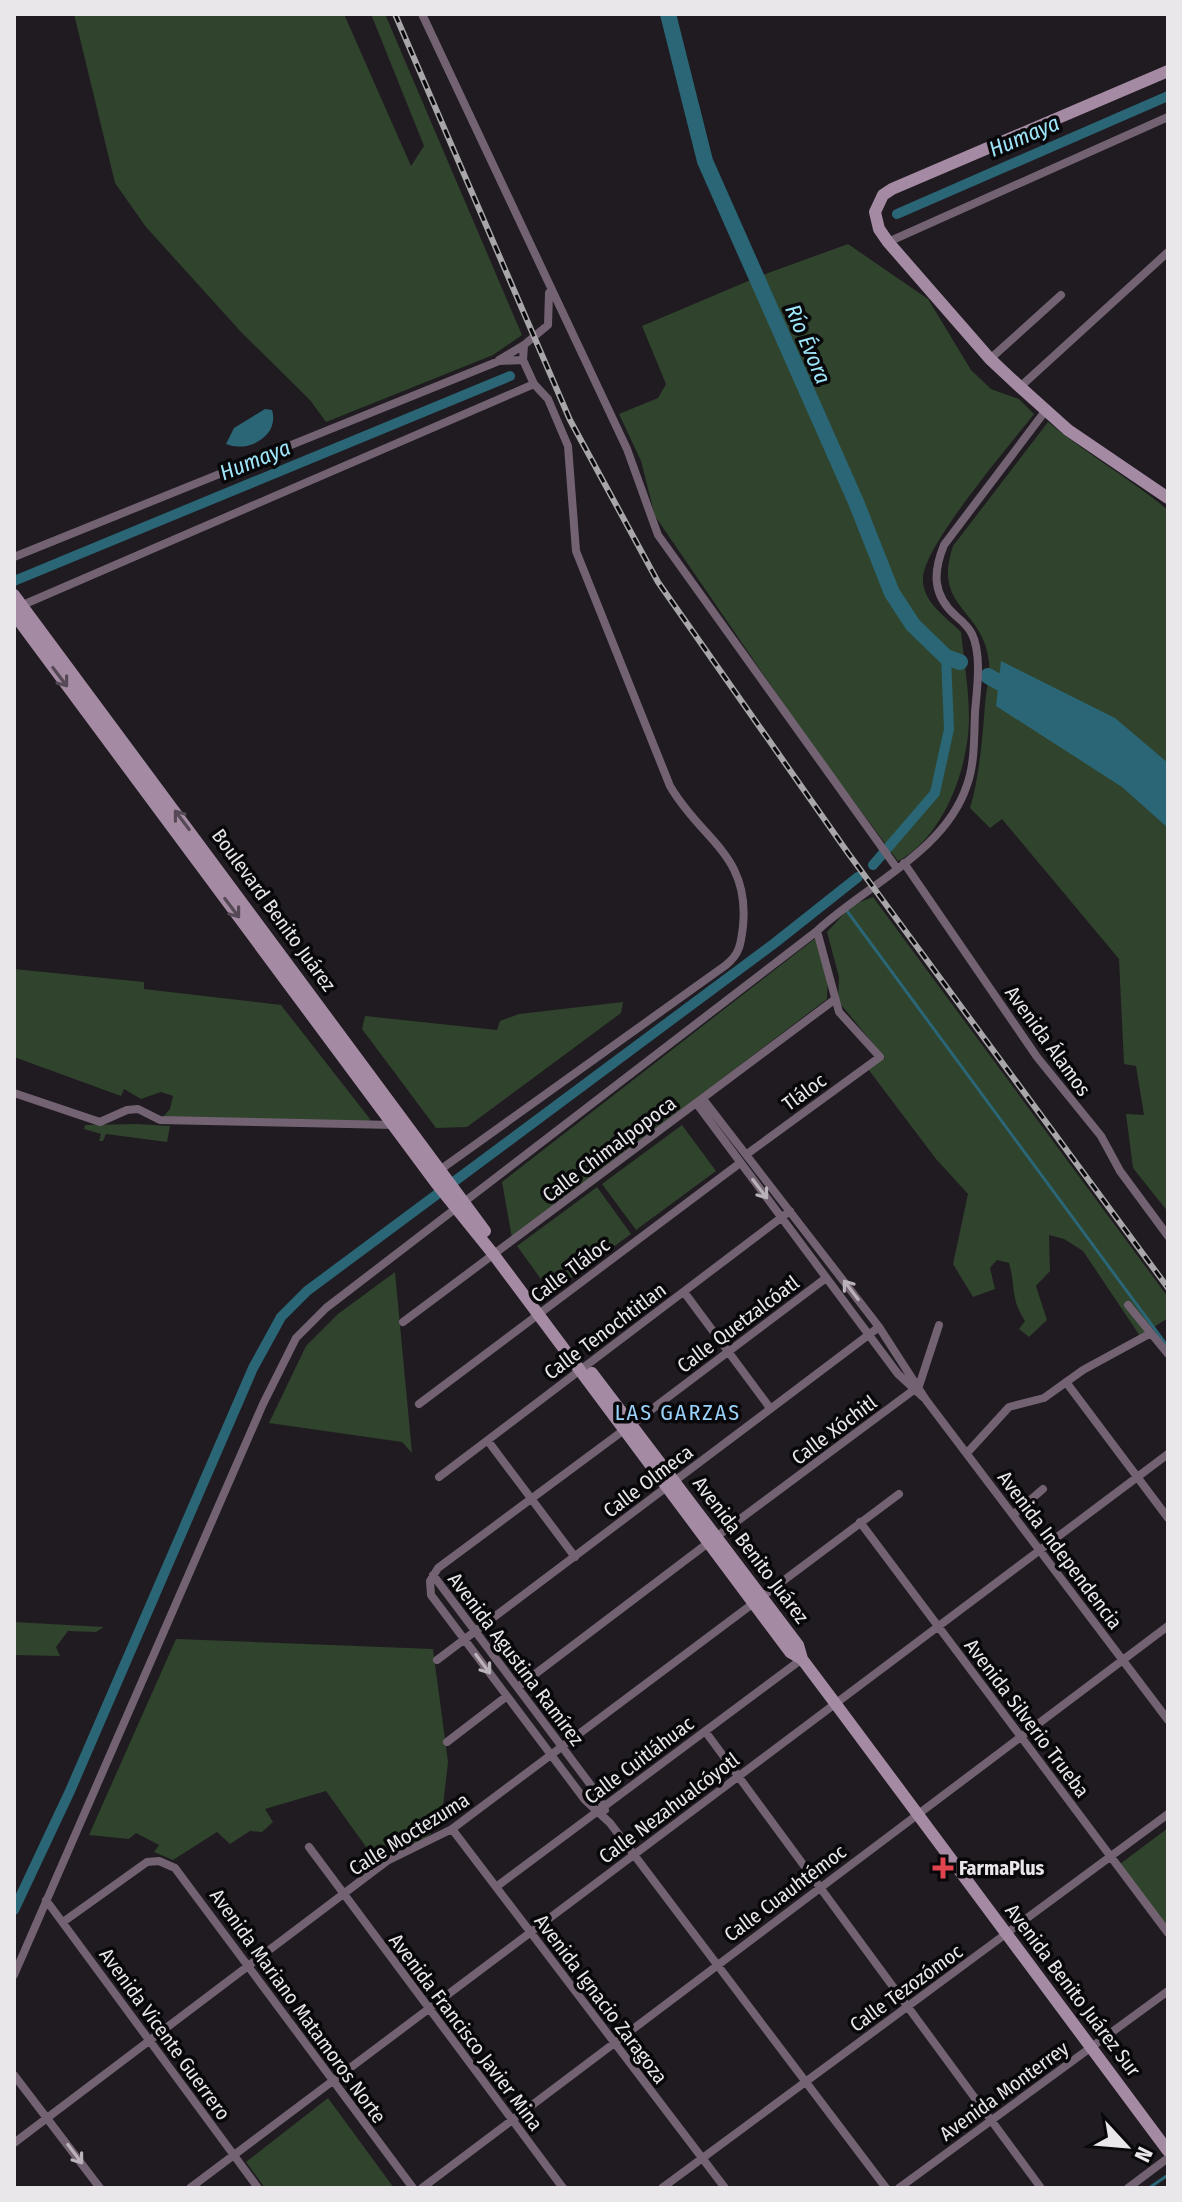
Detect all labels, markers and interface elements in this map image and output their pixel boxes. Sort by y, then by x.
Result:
water label: Humaya [985,109,1063,163]
water label: Río Évora [779,300,837,388]
water label: Humaya [216,434,294,486]
one-way arrow [52,666,69,687]
one-way arrow [174,810,191,831]
street label: Boulevard Benito Juárez [207,824,341,996]
one-way arrow [223,897,240,918]
street label: Avenida Álamos [1000,981,1096,1101]
street label: Tláloc [777,1068,831,1116]
street label: Calle Chimalpopoca [538,1091,680,1207]
one-way arrow [751,1178,768,1199]
street label: Calle Tláloc [526,1232,615,1307]
street label: Calle Quetzalcóatl [672,1270,804,1378]
street label: Calle Tenochtitlan [539,1277,671,1385]
one-way arrow [842,1280,859,1301]
street label: Calle Xóchitl [787,1390,881,1470]
district label: LAS GARZAS [615,1399,741,1426]
street label: Calle Olmeca [599,1440,697,1522]
street label: Avenida Independencia [993,1466,1127,1634]
street label: Avenida Benito Juárez [688,1472,814,1628]
street label: Avenida Agustina Ramírez [443,1568,589,1750]
street label: Avenida Silverio Trueba [960,1634,1094,1802]
one-way arrow [474,1652,491,1674]
street label: Calle Cuitláhuac [580,1711,699,1809]
street label: Calle Nezahualcóyotl [594,1747,744,1869]
street label: Calle Moctezuma [344,1787,474,1881]
street label: Calle Cuauhtémoc [719,1839,851,1947]
place label: FarmaPlus [959,1856,1045,1880]
marker: FarmaPlus [934,1859,952,1877]
street label: Avenida Mariano Matamoros Norte [205,1884,391,2128]
street label: Avenida Benito Juárez Sur [1000,1899,1146,2081]
street label: Avenida Ignacio Zaragoza [530,1910,672,2088]
street label: Avenida Francisco Javier Mina [384,1929,548,2135]
street label: Calle Tezozómoc [845,1939,967,2037]
street label: Avenida Vicente Guerrero [95,1943,235,2125]
street label: Avenida Monterrey [935,2036,1073,2146]
north arrow [1086,2106,1166,2186]
one-way arrow [66,2142,83,2164]
text: N [1129,2143,1159,2166]

